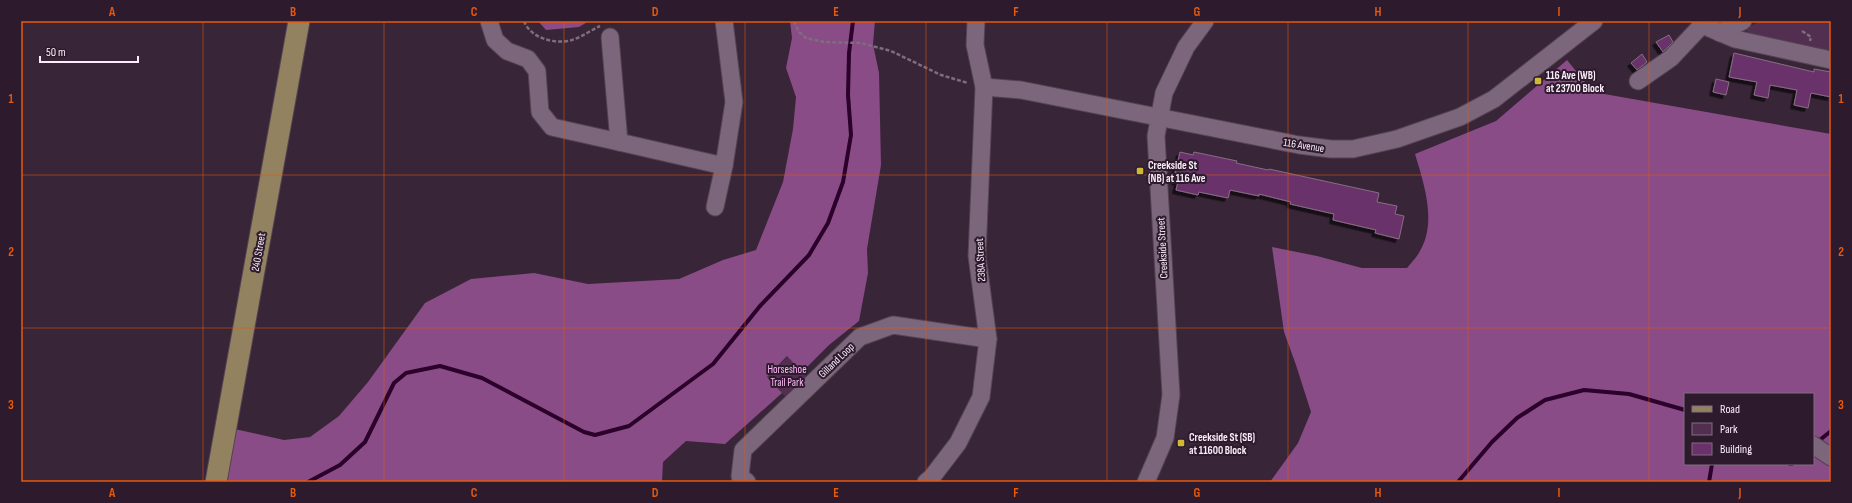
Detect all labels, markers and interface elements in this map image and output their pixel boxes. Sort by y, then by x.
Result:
text: A [108,4,116,20]
text: B [290,4,296,20]
text: C [471,4,478,20]
text: D [652,4,659,20]
text: E [833,4,839,20]
text: F [1013,4,1019,20]
text: G [1194,4,1201,20]
text: H [1375,4,1382,20]
text: I [1558,4,1561,20]
text: J [1738,4,1742,20]
scale bar [40,38,138,64]
text: 50 m [46,45,66,60]
place label: 116 Ave (WB) at 23700 Block [1546,69,1604,95]
marker: 116 Ave (WB) at 23700 Block [1533,76,1543,86]
text: 1 [8,91,14,107]
text: 1 [1838,91,1844,107]
street label: 116 Avenue [1283,136,1325,155]
place label: Creekside St (NB) at 116 Ave [1148,159,1206,185]
marker: Creekside St (NB) at 116 Ave [1135,166,1145,176]
street label: Creekside Street [1154,216,1171,279]
street label: 240 Street [249,231,268,272]
street label: 238A Street [973,237,988,282]
text: 2 [8,244,14,260]
text: 2 [1838,244,1844,260]
street label: Gilland Loop [816,340,857,381]
park label: Horseshoe Trail Park [767,363,807,389]
legend [1684,393,1814,465]
text: 3 [8,397,14,413]
text: 3 [1838,397,1844,413]
text: Road [1720,402,1740,417]
text: Park [1720,422,1738,437]
place label: Creekside St (SB) at 11600 Block [1189,431,1255,457]
marker: Creekside St (SB) at 11600 Block [1176,438,1186,448]
text: Building [1720,442,1752,457]
text: A [108,485,116,501]
text: B [290,485,296,501]
text: C [471,485,478,501]
text: D [652,485,659,501]
text: E [833,485,839,501]
text: F [1013,485,1019,501]
text: G [1194,485,1201,501]
text: H [1375,485,1382,501]
text: I [1558,485,1561,501]
text: J [1738,485,1742,501]

